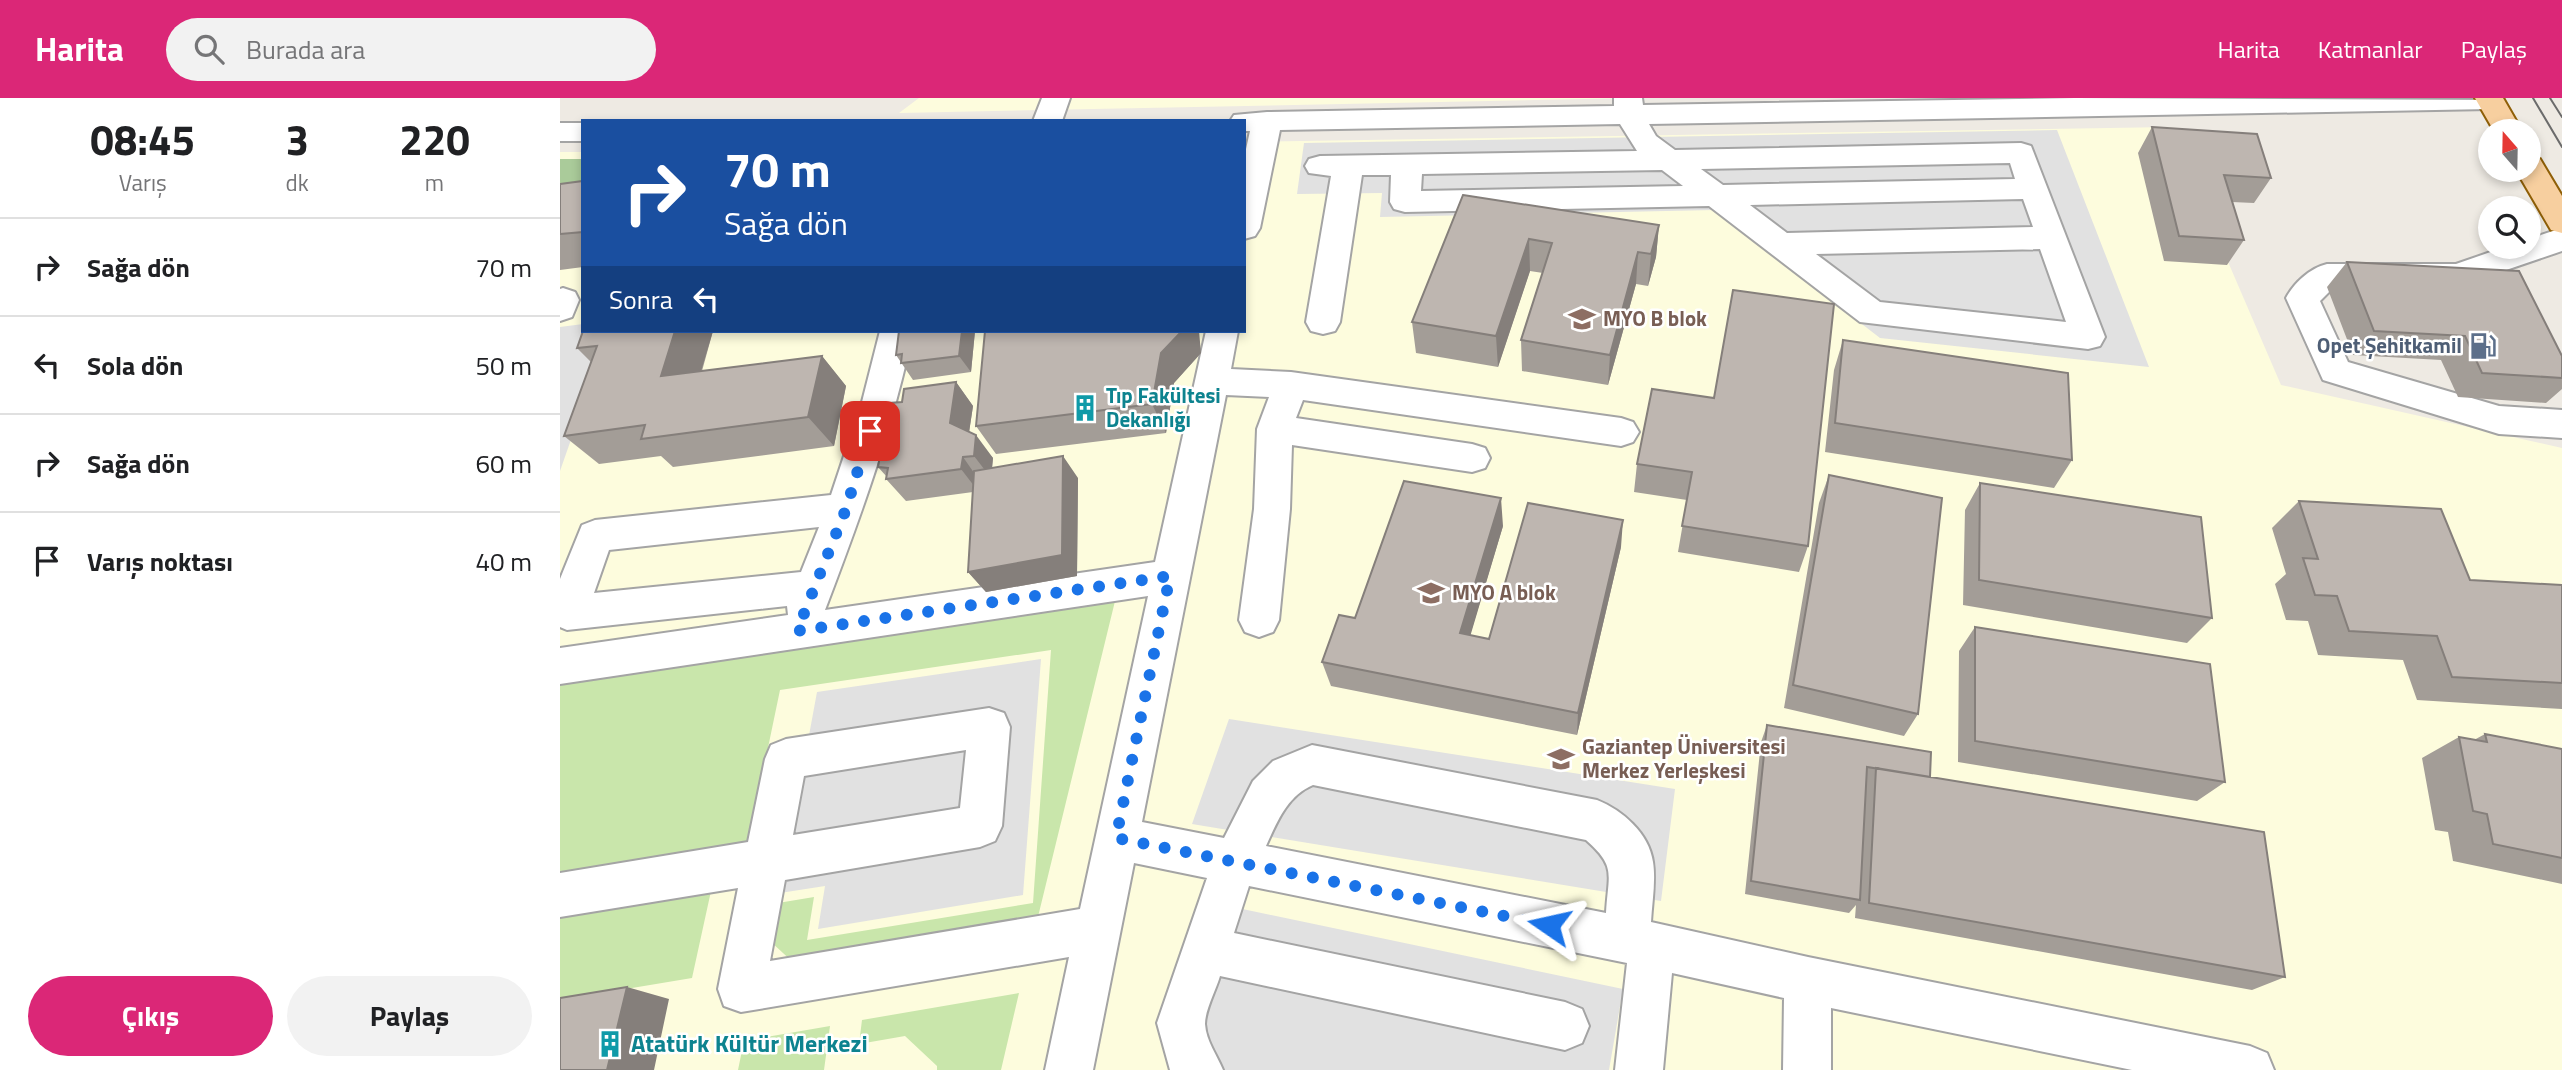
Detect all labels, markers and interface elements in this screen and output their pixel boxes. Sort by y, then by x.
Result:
search box [166,18,656,81]
text: Harita [35,24,124,74]
icon: search [190,30,228,68]
text: Burada ara [246,30,365,69]
text: Harita [2217,31,2280,67]
text: Katmanlar [2318,31,2423,67]
text: Paylaş [2461,31,2527,67]
text: 08:45 [90,107,195,171]
text: 3 [285,107,309,171]
text: 220 [399,107,470,171]
north arrow [2478,119,2541,182]
map controls [2478,119,2541,259]
text: 70 m [724,131,831,206]
icon: right [609,147,700,238]
text: Varış [119,165,167,200]
text: dk [286,165,309,200]
text: m [425,165,444,200]
button: search [2478,196,2541,259]
text: Sağa dön [724,199,848,247]
icon: right [28,248,66,286]
text: Sağa dön [87,248,190,287]
text: 70 m [475,248,532,287]
text: Sonra [609,280,673,319]
icon: left [687,280,725,318]
place label: MYO B blok [1603,302,1707,334]
school or university icon: MYO B blok [1567,304,1597,334]
place label: Opet Şehitkamil [2317,329,2462,361]
fuel station icon: Opet Şehitkamil [2468,331,2498,361]
icon: left [28,346,66,384]
text: Sola dön [87,346,184,385]
text: 50 m [475,346,532,385]
place label: Tıp Fakültesi Dekanlığı [1106,379,1221,435]
building icon: Tıp Fakültesi Dekanlığı [1070,393,1100,423]
pin [840,401,900,461]
icon: arrive [851,412,889,450]
icon: right [28,444,66,482]
text: Sağa dön [87,444,190,483]
text: 60 m [475,444,532,483]
icon: arrive [28,542,66,580]
text: Varış noktası [87,542,233,581]
text: 40 m [475,542,532,581]
place label: MYO A blok [1452,576,1556,608]
school or university icon: MYO A blok [1416,578,1446,608]
place label: Gaziantep Üniversitesi Merkez Yerleşkesi [1582,730,1786,786]
school or university icon: Gaziantep Üniversitesi Merkez Yerleşkesi [1546,744,1576,774]
position arrow [1512,888,1586,962]
button: Çıkış [28,976,273,1056]
button: Paylaş [287,976,532,1056]
place label: Atatürk Kültür Merkezi [631,1025,868,1061]
building icon: Atatürk Kültür Merkezi [595,1029,625,1059]

